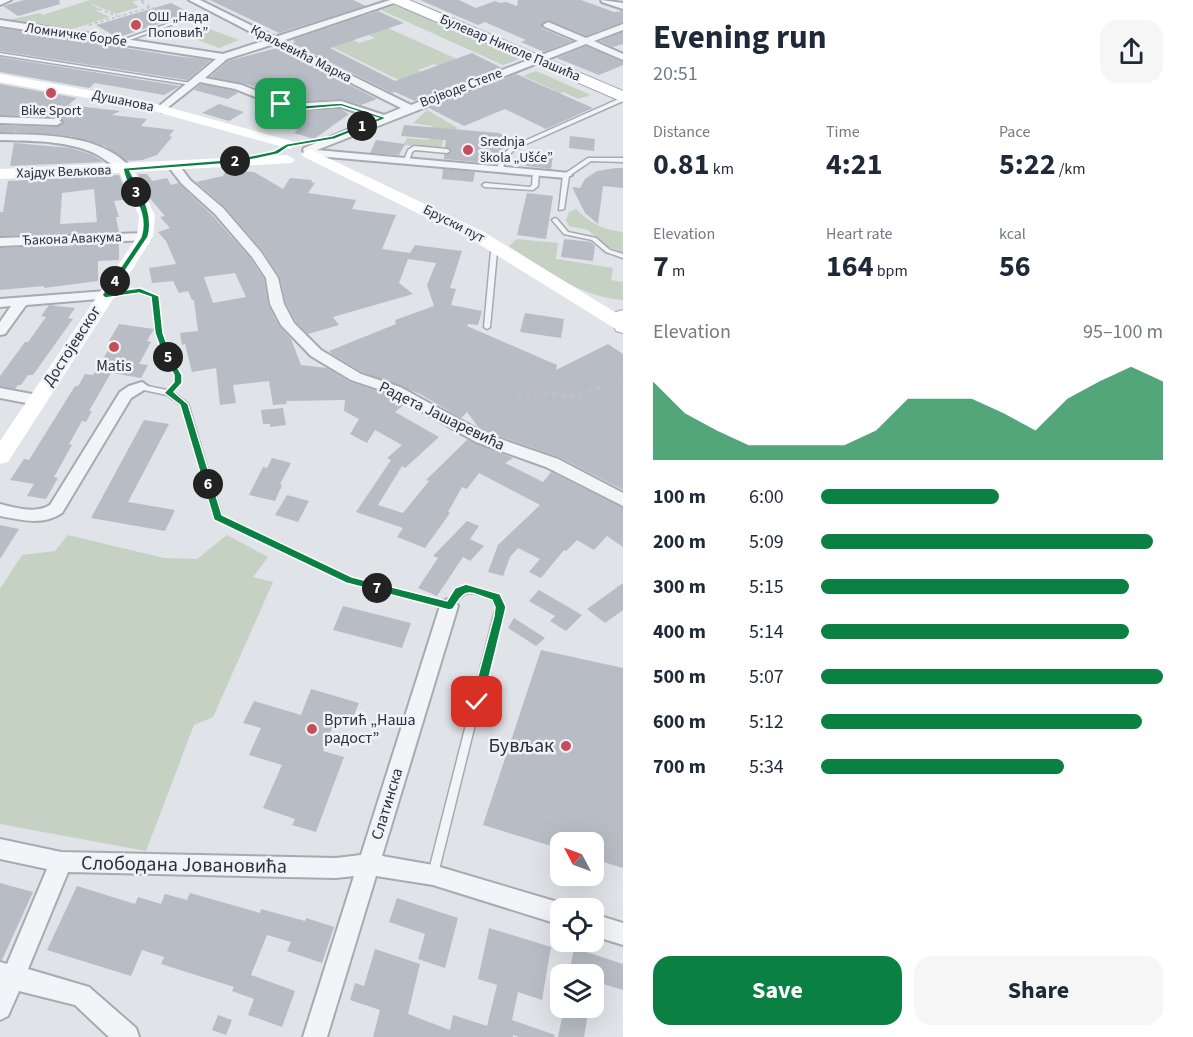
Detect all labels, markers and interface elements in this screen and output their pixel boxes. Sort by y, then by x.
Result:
place label: ОШ „Нада Поповић” [148,7,209,43]
street label: Булевар Николе Пашића [437,9,583,87]
text: Evening run [653,14,827,61]
street label: Ломничке борбе [24,18,128,52]
marker: ОШ „Нада Поповић” [129,18,143,32]
street label: Краљевића Марка [247,20,355,88]
button: share [1100,20,1163,83]
text: 20:51 [653,60,698,88]
street label: Војводе Степе [417,63,505,113]
pin [255,78,306,129]
street label: Душанова [90,85,156,117]
marker: Bike Sport [44,86,58,100]
icon: arrive [264,87,297,120]
place label: Bike Sport [21,101,82,121]
pin: 1 [347,111,377,141]
text: 1 [358,115,366,137]
text: Distance [653,121,710,143]
text: Time [826,121,860,143]
text: Pace [999,121,1030,143]
place label: Srednja škola „Ušće” [480,132,553,168]
marker: Srednja škola „Ušće” [461,143,475,157]
text: 0.81 [653,143,710,186]
text: 4:21 [826,143,883,186]
text: 5:22 [999,143,1056,186]
pin: 2 [220,146,250,176]
text: 2 [231,150,239,172]
text: km [710,158,734,180]
text: /km [1056,158,1086,180]
street label: Хајдук Вељкова [16,160,112,184]
pin: 3 [121,177,151,207]
text: 3 [132,181,140,203]
street label: Бруски пут [420,200,489,248]
text: Elevation [653,223,715,245]
text: Heart rate [826,223,893,245]
text: kcal [999,223,1026,245]
street label: Ђакона Авакума [22,227,122,251]
text: 7 [653,245,669,288]
text: 164 [826,245,874,288]
text: 56 [999,245,1031,288]
text: m [669,260,685,282]
text: bpm [874,260,908,282]
pin: 4 [100,266,130,296]
text: 4 [111,270,119,292]
street label: Достојевског [38,301,107,391]
text: Elevation [653,318,731,346]
text: 95–100 m [1083,318,1163,346]
marker: Matis [107,340,121,354]
pin: 5 [153,342,183,372]
text: 5 [164,346,172,368]
place label: Matis [96,355,132,377]
street label: Радета Јашаревића [375,376,509,456]
pin: 6 [193,469,223,499]
text: 6 [204,473,212,495]
text: 100 m [653,483,706,511]
text: 6:00 [749,483,784,511]
text: 200 m [653,528,706,556]
text: 5:09 [749,528,784,556]
pin: 7 [362,573,392,603]
text: 300 m [653,573,706,601]
text: 5:15 [749,573,784,601]
text: 7 [373,577,381,599]
text: 400 m [653,618,706,646]
text: 5:14 [749,618,784,646]
text: 500 m [653,663,706,691]
text: 5:07 [749,663,784,691]
pin [451,676,502,727]
icon: check [460,685,493,718]
text: 600 m [653,708,706,736]
text: 5:12 [749,708,784,736]
place label: Вртић „Наша радост” [324,709,416,749]
marker: Вртић „Наша радост” [305,722,319,736]
place label: Бувљак [488,732,554,760]
marker: Бувљак [559,739,573,753]
text: 700 m [653,753,706,781]
text: 5:34 [749,753,784,781]
street label: Слатинска [366,765,408,843]
north arrow [550,832,604,886]
map controls [550,832,604,1018]
street label: Слободана Јовановића [81,849,287,881]
button: locate [550,898,604,952]
button: Save [653,956,902,1025]
button: Share [914,956,1163,1025]
button: layers [550,964,604,1018]

